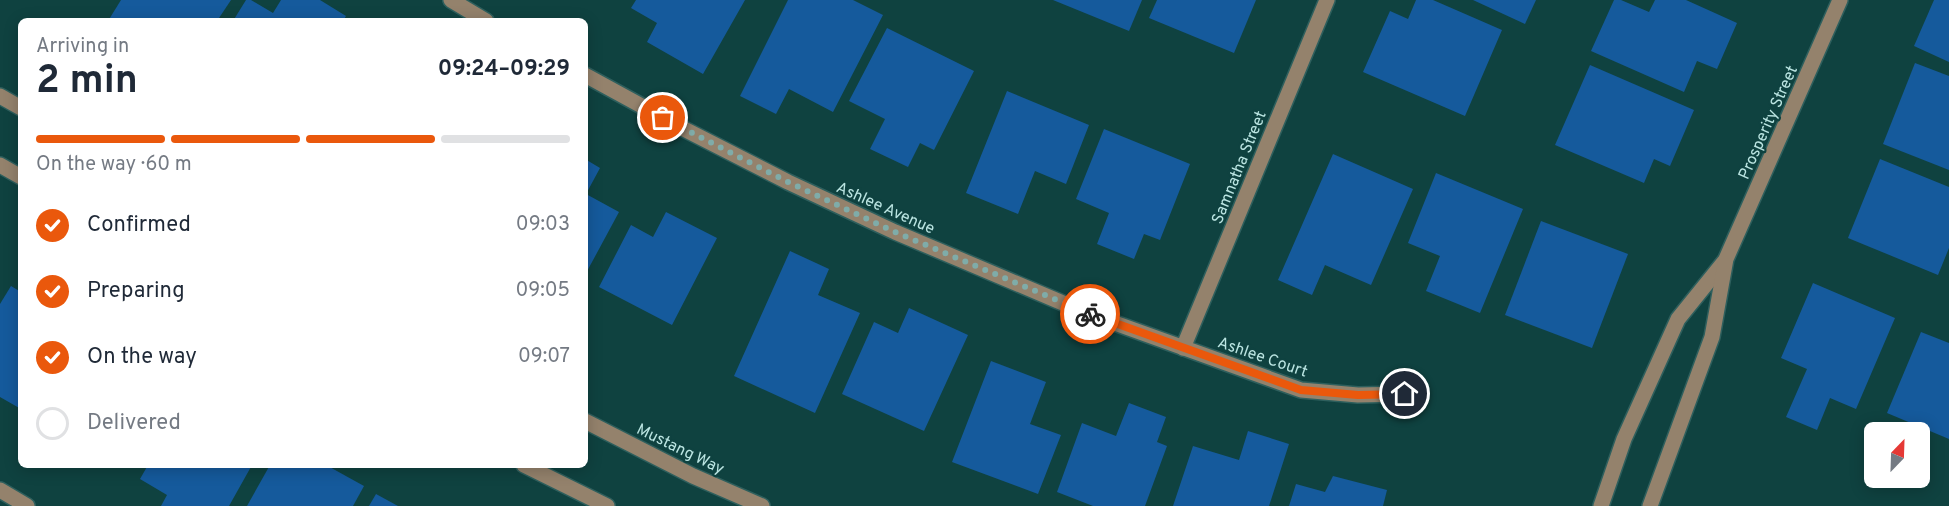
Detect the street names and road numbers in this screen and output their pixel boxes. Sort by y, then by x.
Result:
street label: Prosperity Street [1735,63,1803,183]
street label: Samnatha Street [1208,108,1272,227]
street label: Ashlee Avenue [833,178,937,239]
street label: Ashlee Court [1215,333,1310,383]
street label: Mustang Way [633,420,727,480]

